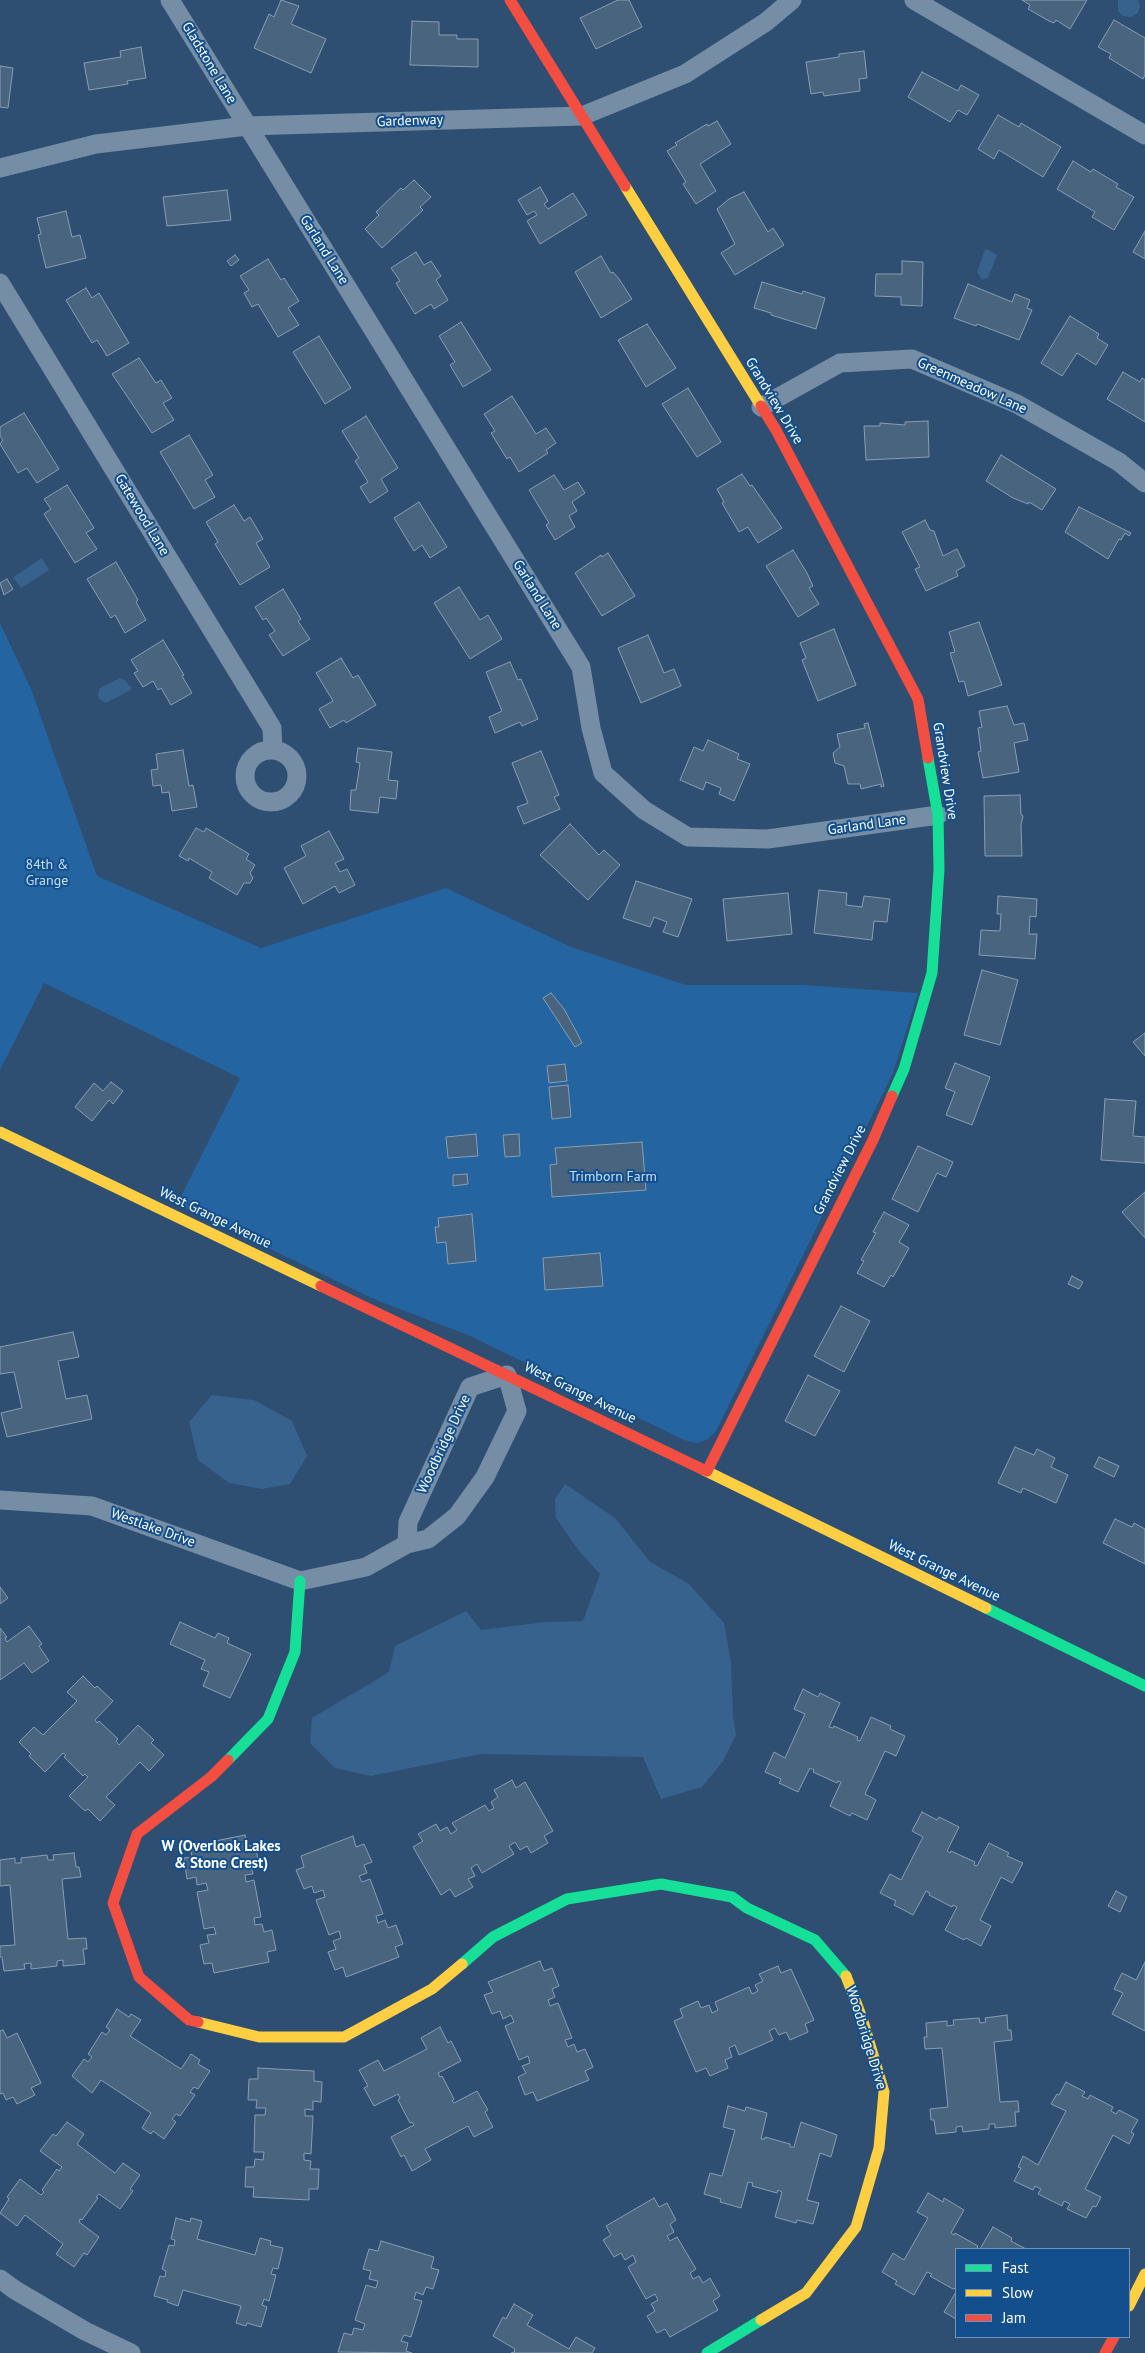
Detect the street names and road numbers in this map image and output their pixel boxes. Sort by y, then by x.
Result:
street label: Gladstone Lane [178,19,240,107]
street label: Gardenway [377,111,443,131]
street label: Garland Lane [296,212,352,288]
street label: Greenmeadow Lane [915,354,1029,418]
street label: Grandview Drive [741,355,807,447]
street label: Gatewood Lane [111,471,173,559]
street label: Garland Lane [509,557,565,633]
street label: Grandview Drive [929,721,961,821]
street label: Garland Lane [827,811,907,839]
street label: Grandview Drive [810,1122,870,1218]
street label: West Grange Avenue [156,1184,274,1252]
street label: West Grange Avenue [521,1359,639,1427]
street label: Woodbridge Drive [414,1392,474,1496]
street label: Westlake Drive [109,1505,197,1551]
street label: West Grange Avenue [885,1537,1003,1605]
street label: Woodbridge Drive [842,1984,890,2092]

